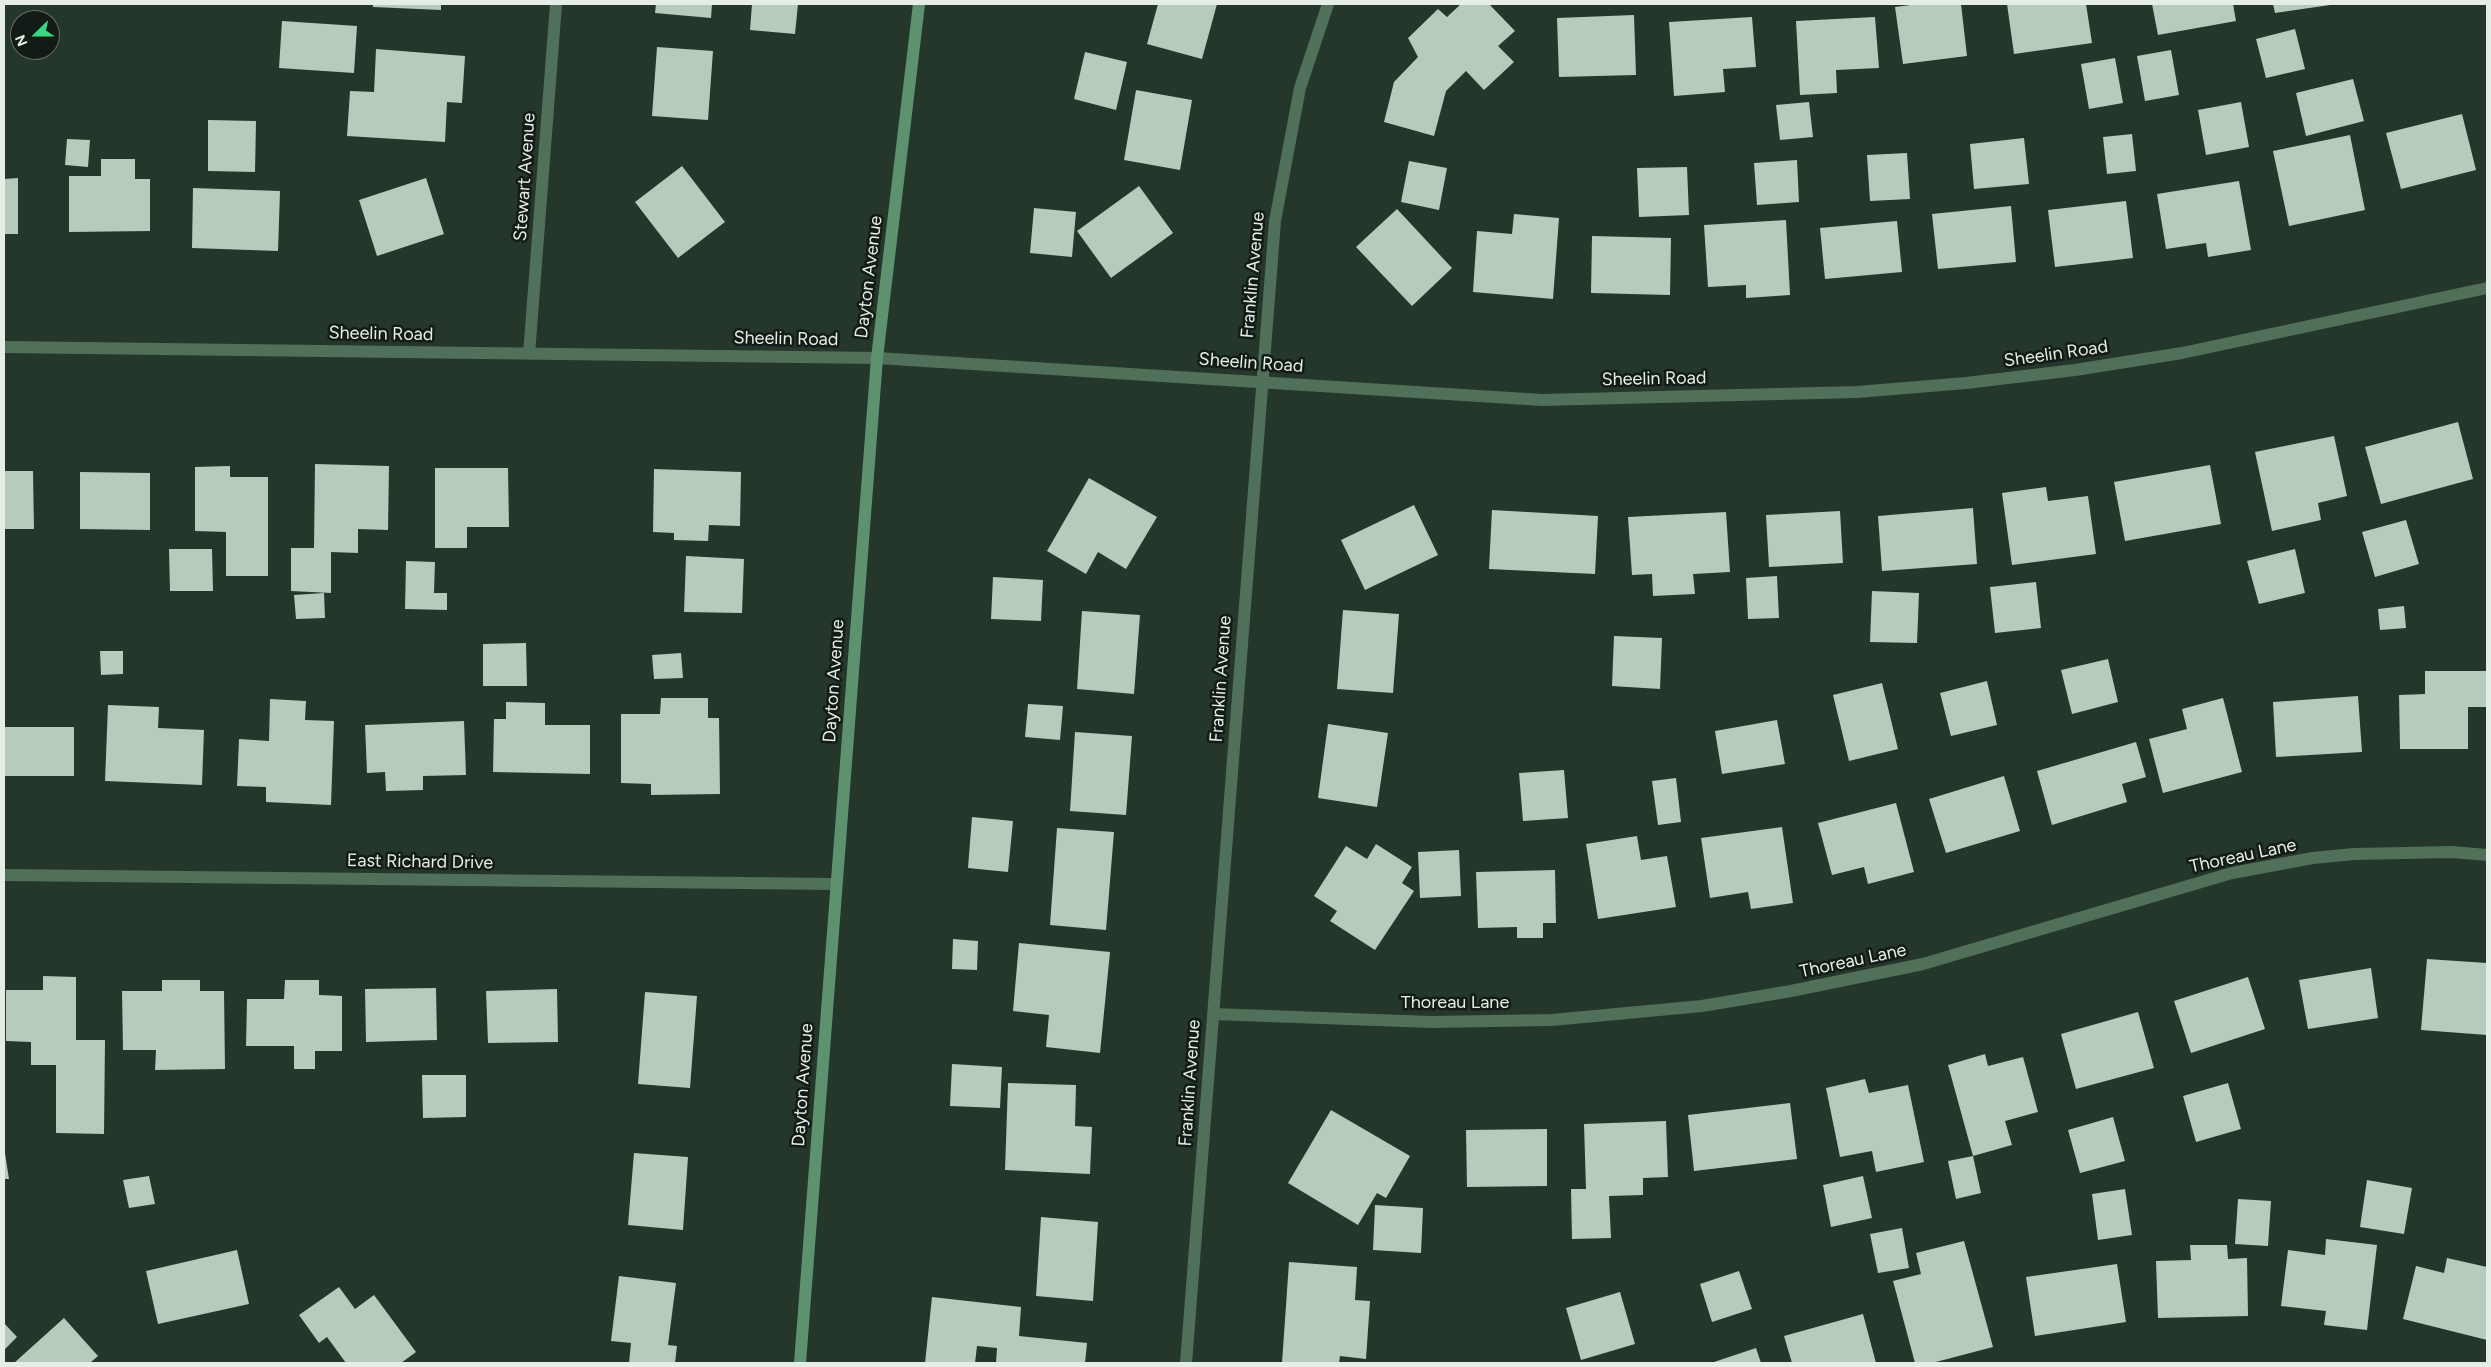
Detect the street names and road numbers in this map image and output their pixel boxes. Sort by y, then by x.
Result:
street label: Stewart Avenue [510,112,540,242]
street label: Franklin Avenue [1237,211,1269,339]
street label: Dayton Avenue [851,214,887,340]
street label: Sheelin Road [328,322,434,346]
street label: Sheelin Road [733,327,839,351]
street label: Sheelin Road [2003,336,2109,372]
street label: Sheelin Road [1198,349,1304,377]
street label: Sheelin Road [1601,367,1707,391]
street label: Franklin Avenue [1206,615,1236,743]
street label: Dayton Avenue [819,619,849,743]
street label: Thoreau Lane [2188,834,2298,878]
street label: East Richard Drive [347,850,493,874]
street label: Thoreau Lane [1798,939,1908,983]
street label: Thoreau Lane [1401,992,1509,1014]
street label: Franklin Avenue [1175,1019,1205,1147]
street label: Dayton Avenue [788,1023,818,1147]

